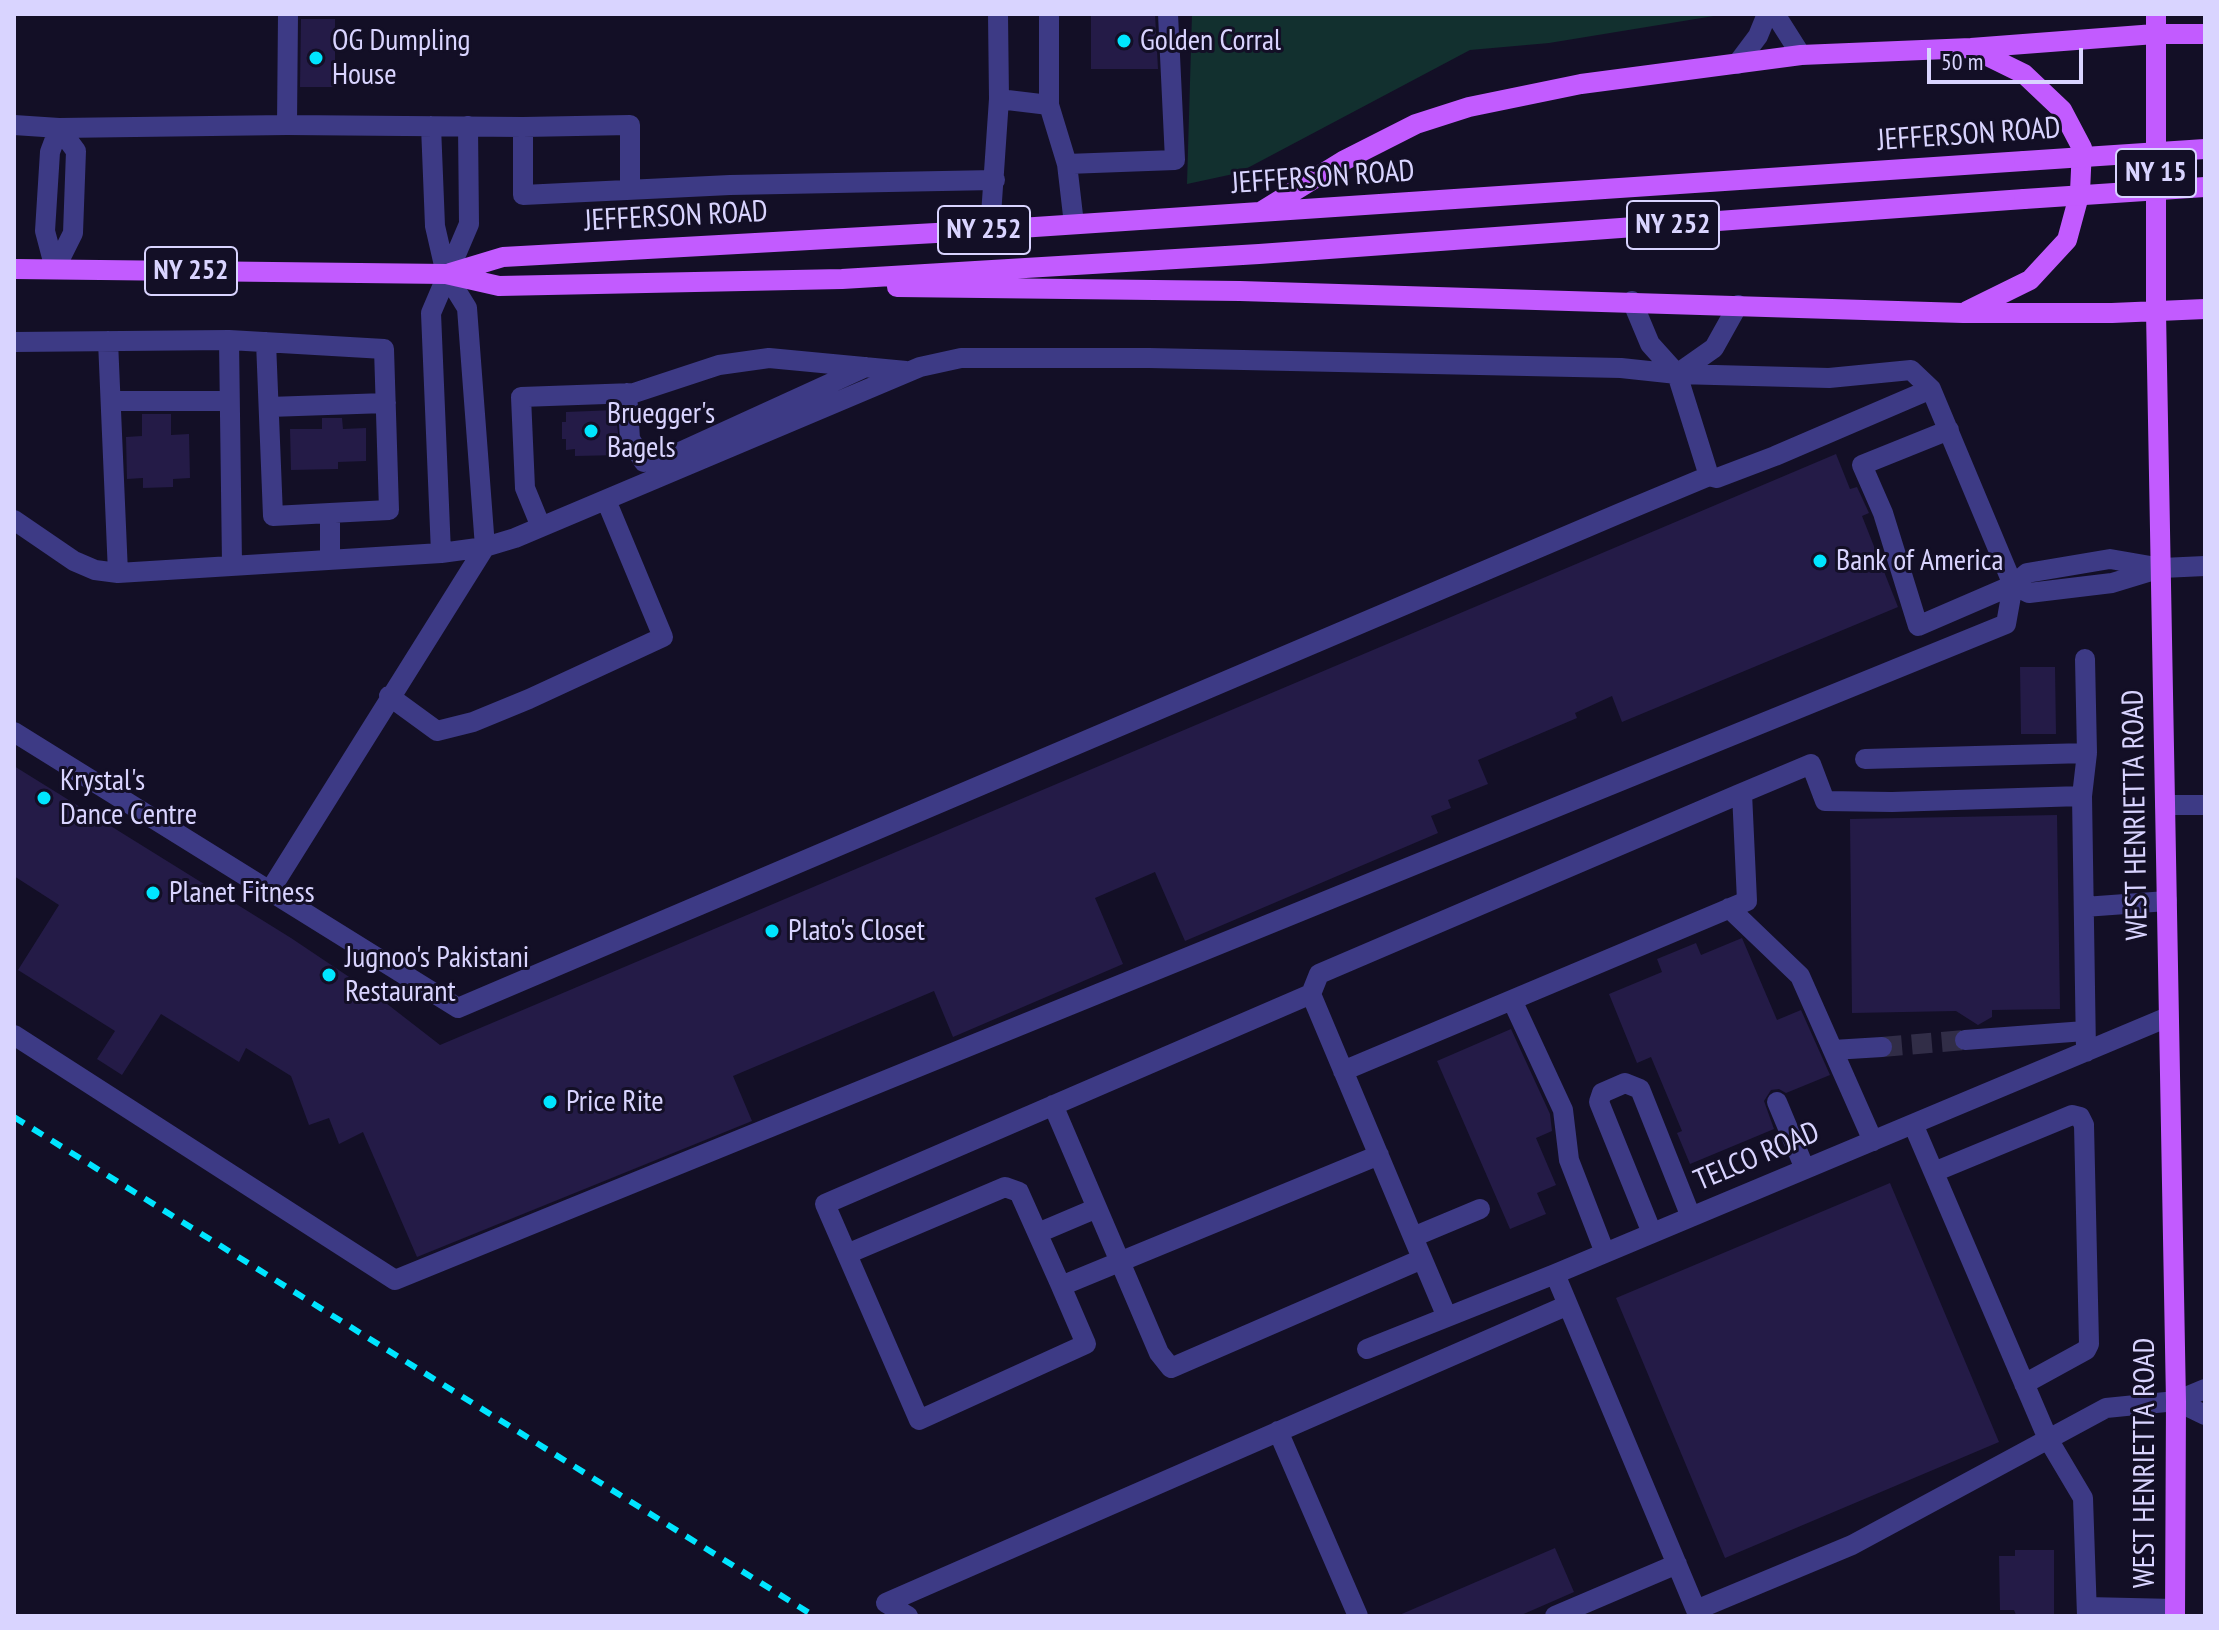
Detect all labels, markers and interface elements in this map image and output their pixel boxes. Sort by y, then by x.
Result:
place label: OG Dumpling House [332,23,471,94]
place label: Golden Corral [1140,23,1281,59]
marker: Golden Corral [1115,32,1133,50]
scale bar [1931,32,2087,82]
text: 50 m [1941,46,1983,77]
marker: OG Dumpling House [307,49,325,67]
street label: JEFFERSON ROAD [1876,111,2062,159]
road number: NY 15 [2116,149,2196,197]
street label: JEFFERSON ROAD [1230,154,1416,202]
street label: JEFFERSON ROAD [584,194,768,240]
road number: NY 252 [1627,201,1719,249]
road number: NY 252 [938,206,1030,254]
road number: NY 252 [145,247,237,295]
place label: Bruegger's Bagels [607,396,715,466]
marker: Bruegger's Bagels [582,422,600,440]
place label: Bank of America [1836,543,2004,579]
marker: Bank of America [1811,552,1829,570]
street label: WEST HENRIETTA ROAD [2116,689,2156,941]
place label: Krystal's Dance Centre [60,763,197,834]
marker: Krystal's Dance Centre [35,789,53,807]
place label: Planet Fitness [169,875,315,911]
marker: Planet Fitness [144,884,162,902]
place label: Plato's Closet [788,913,925,949]
marker: Plato's Closet [763,922,781,940]
place label: Jugnoo's Pakistani Restaurant [345,940,529,1010]
marker: Jugnoo's Pakistani Restaurant [320,966,338,984]
place label: Price Rite [566,1084,664,1120]
marker: Price Rite [541,1093,559,1111]
street label: TELCO ROAD [1689,1115,1825,1199]
street label: WEST HENRIETTA ROAD [2127,1338,2163,1588]

